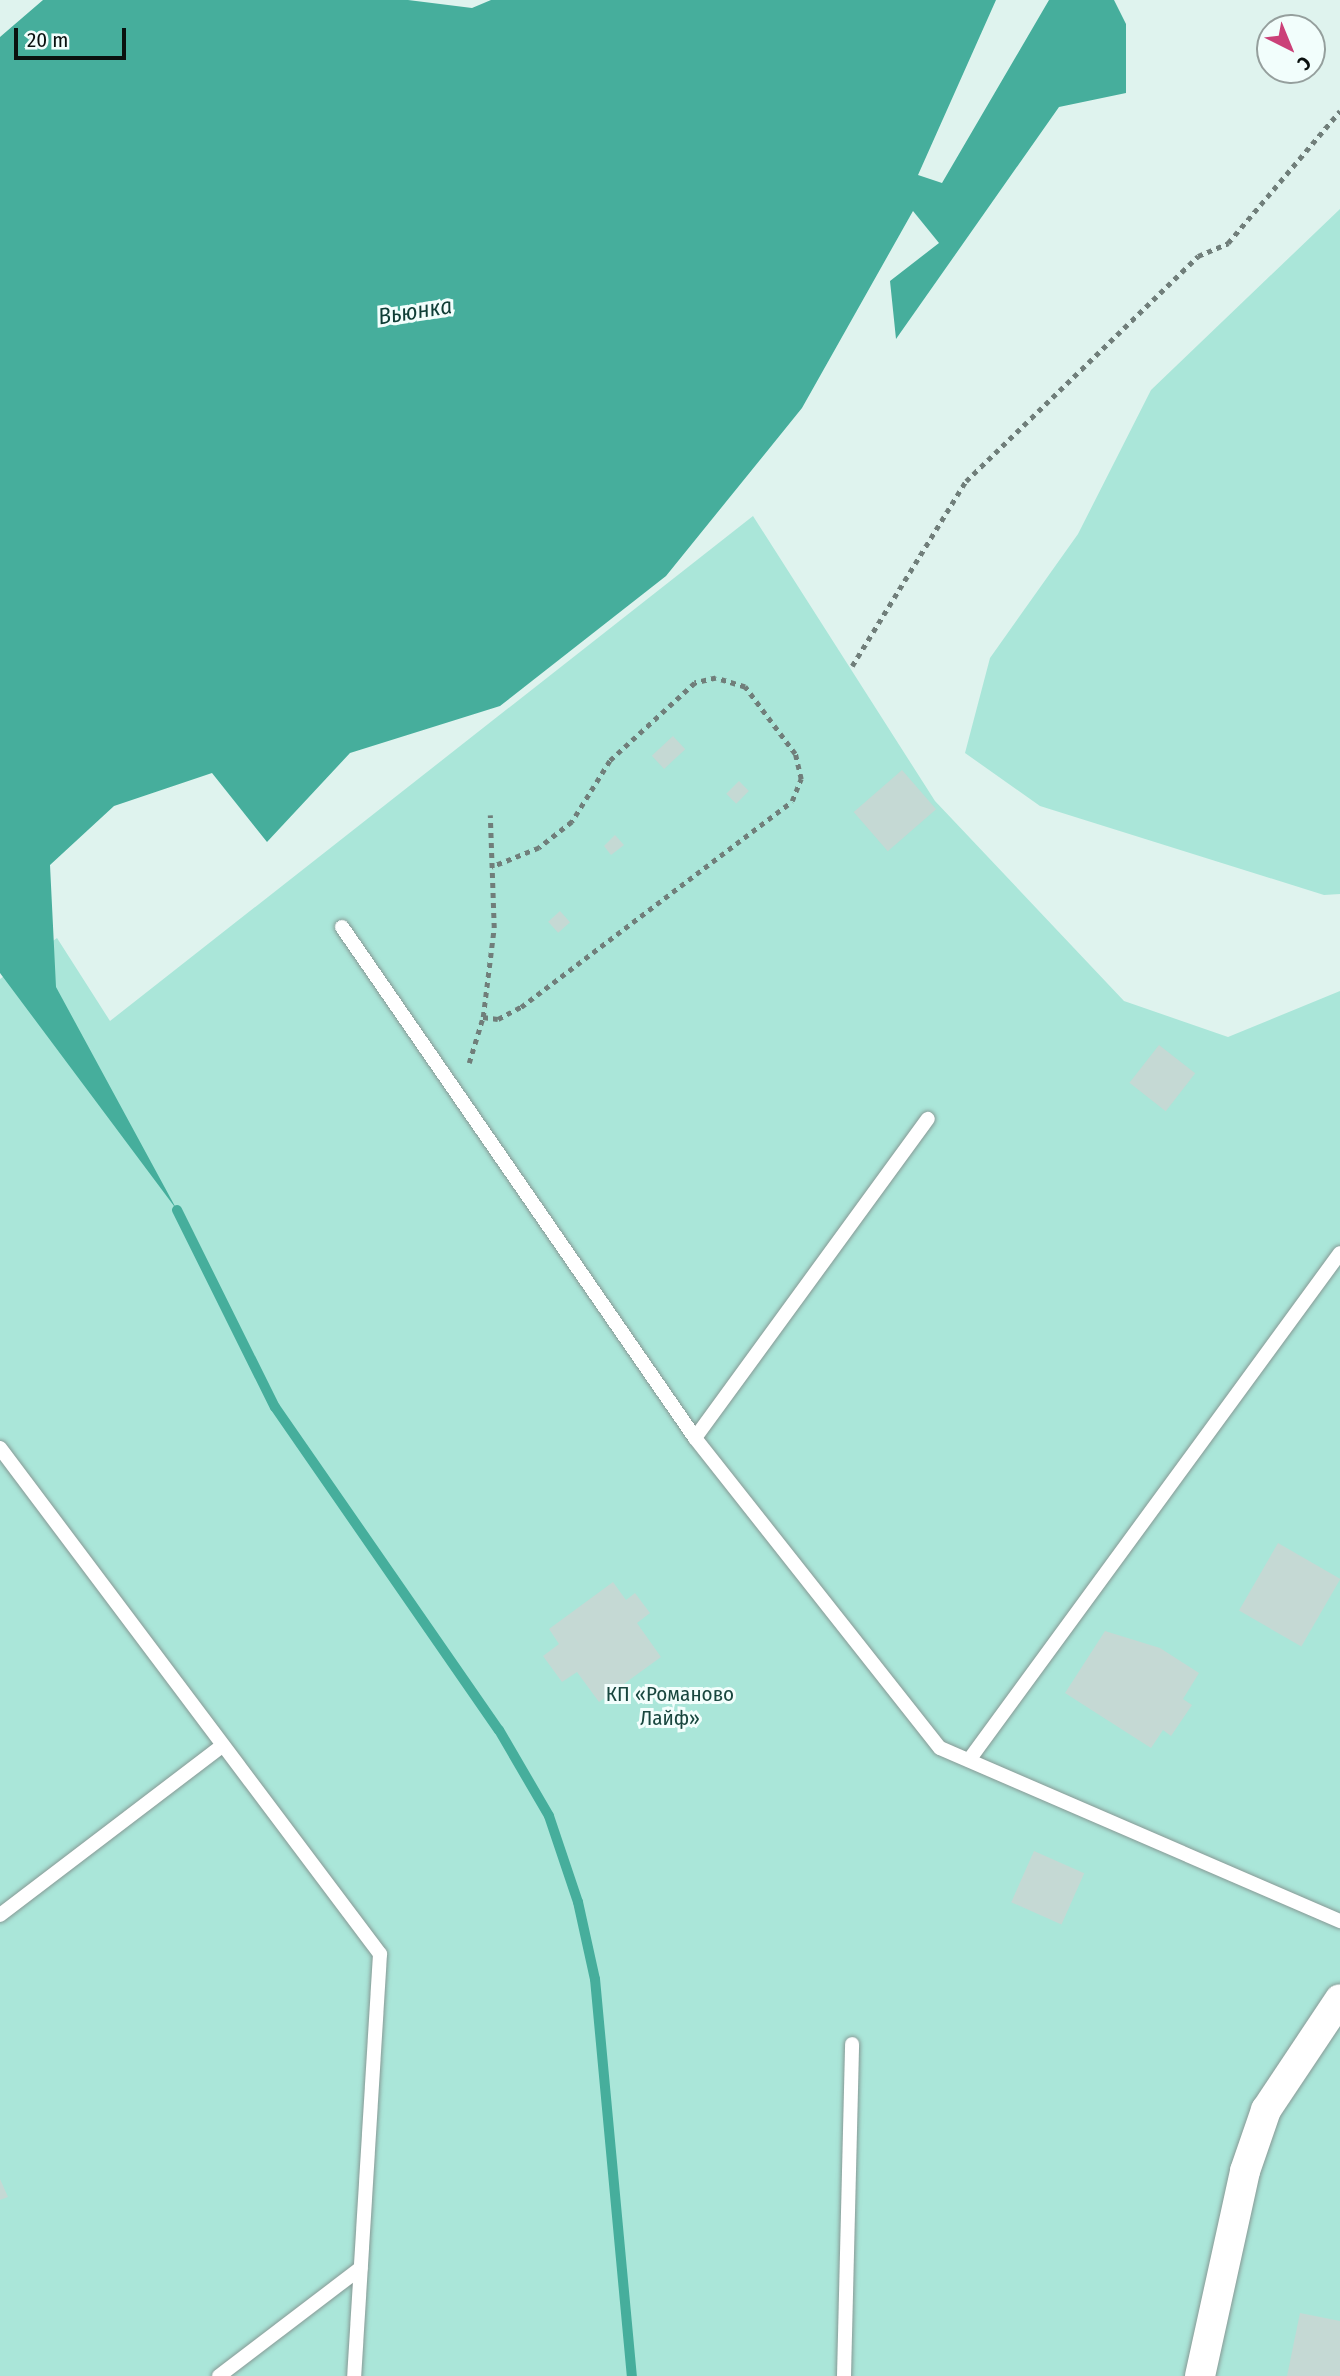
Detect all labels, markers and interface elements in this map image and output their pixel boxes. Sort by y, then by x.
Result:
scale bar [18,14,130,58]
north arrow [1256,14,1326,84]
text: 20 m [27,27,68,53]
text: С [1293,51,1316,75]
water label: Вьюнка [376,292,454,330]
park label: КП «Романово Лайф» [606,1681,734,1731]

